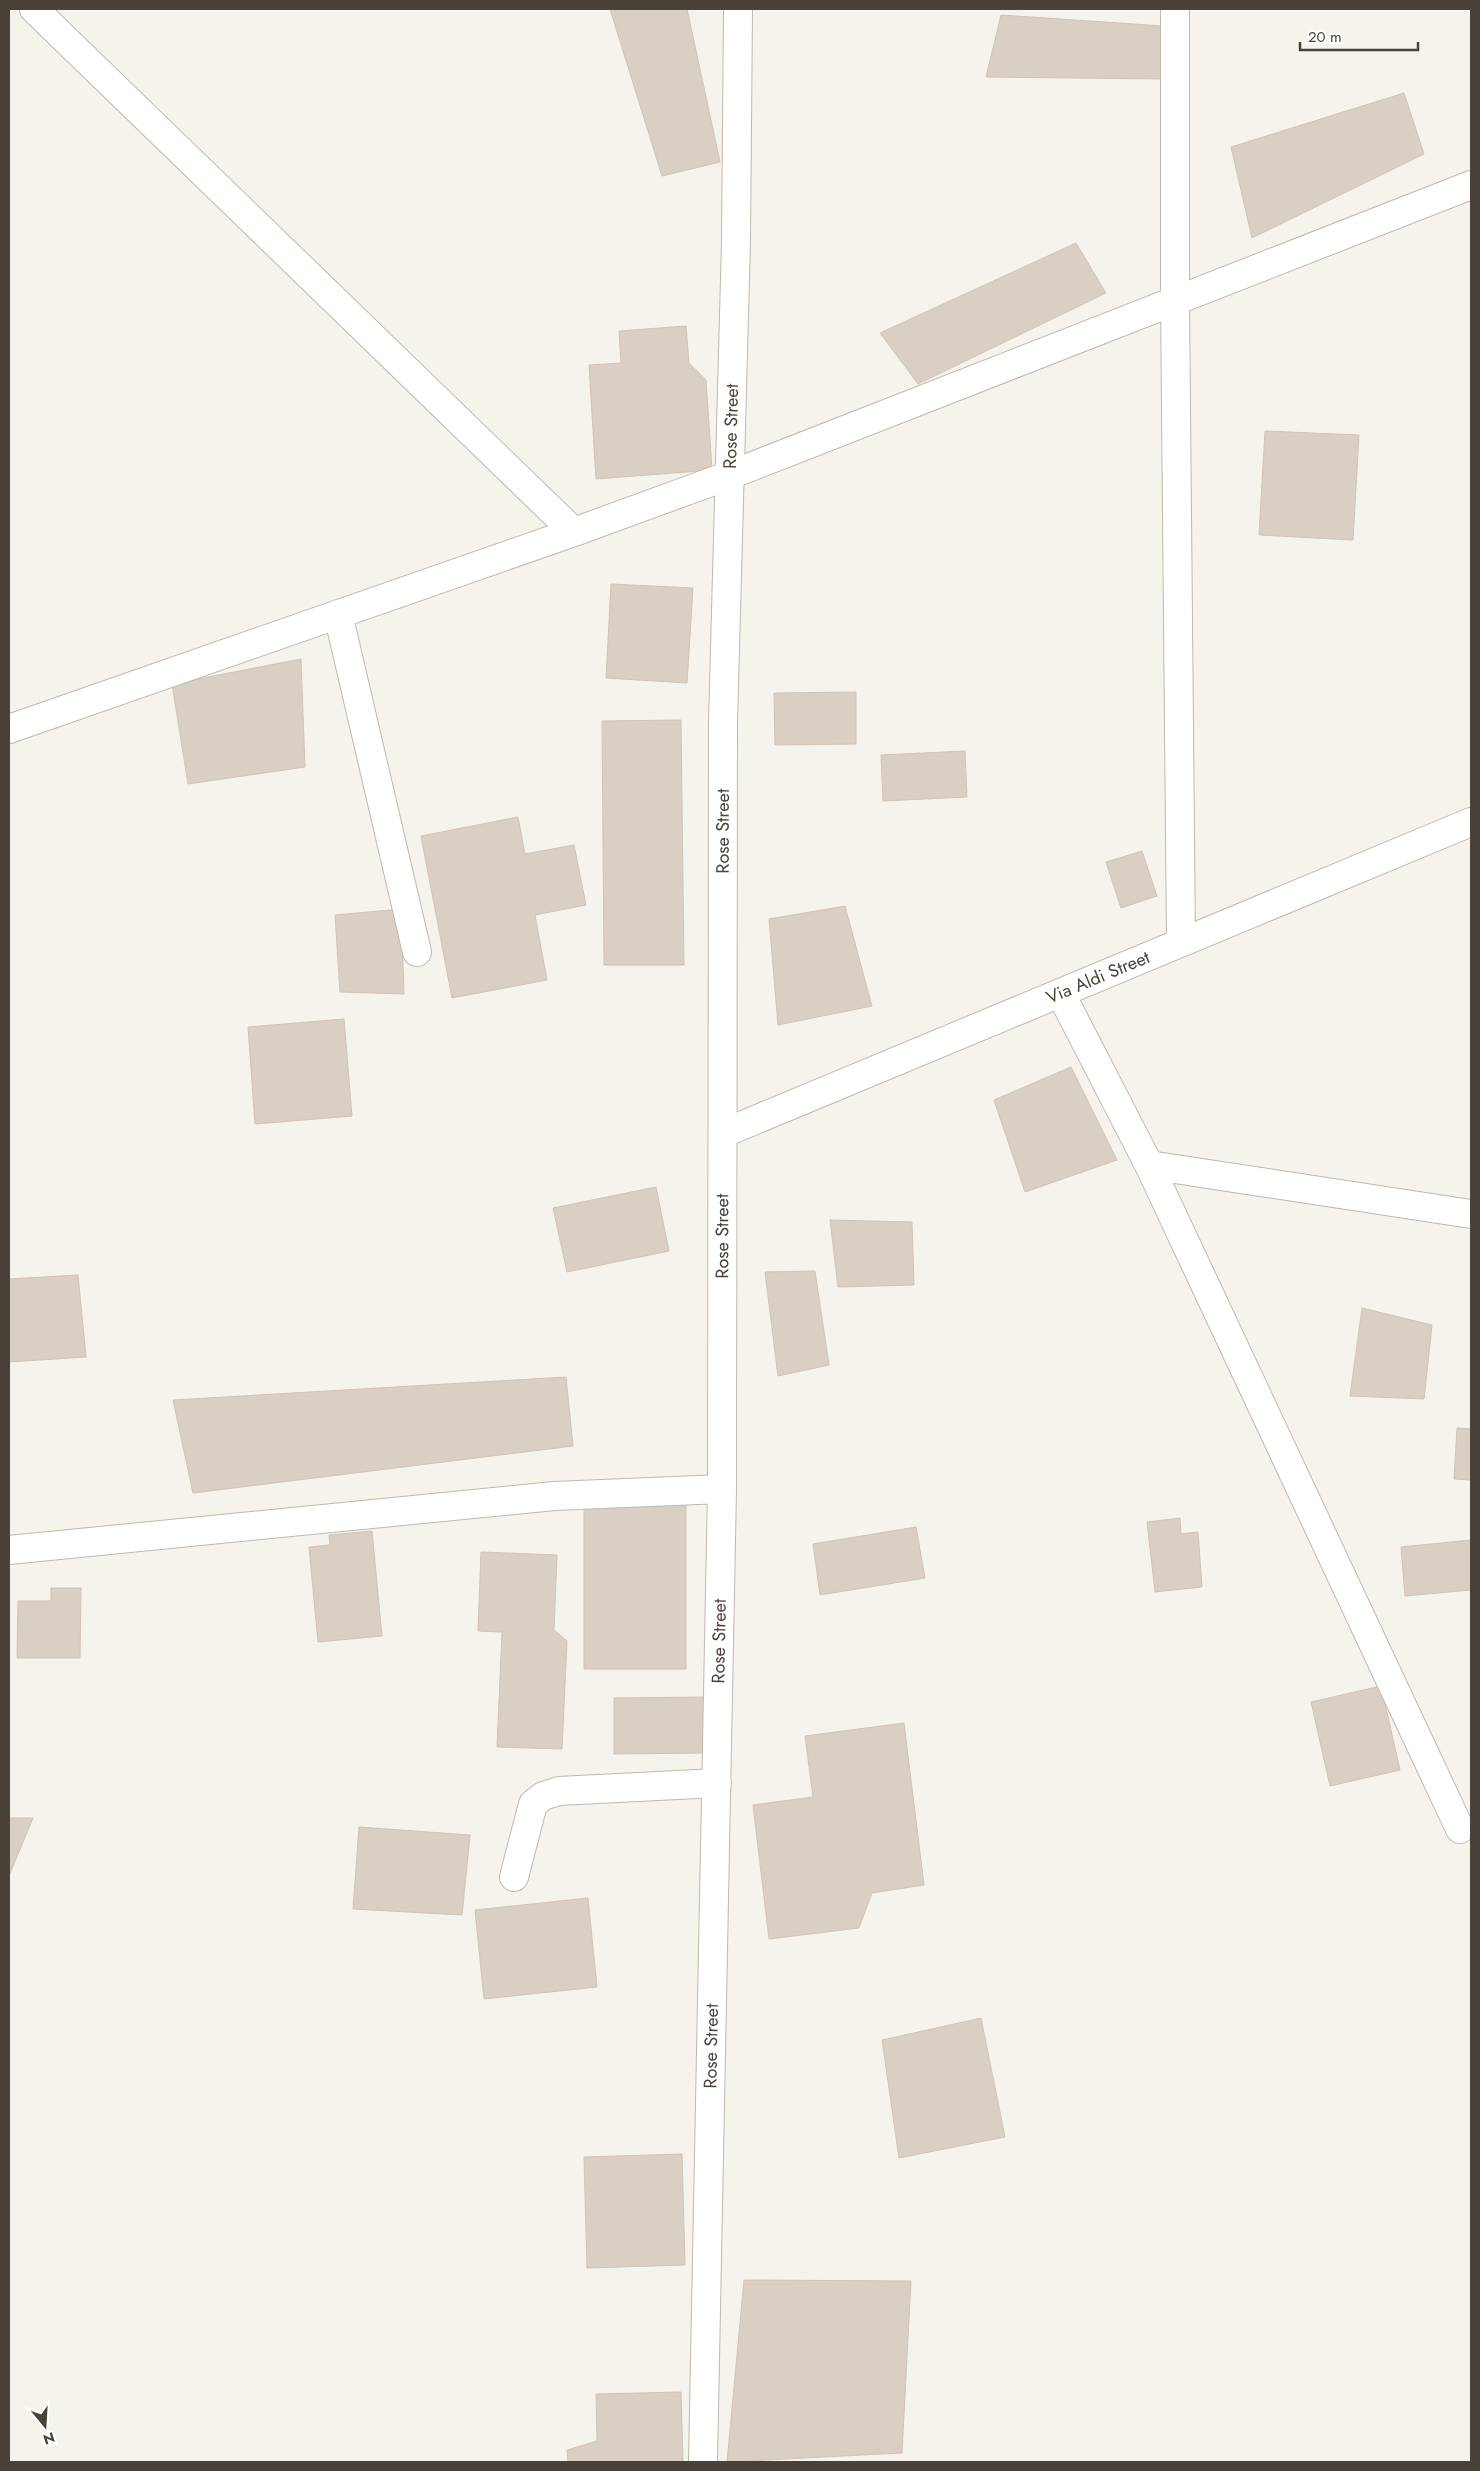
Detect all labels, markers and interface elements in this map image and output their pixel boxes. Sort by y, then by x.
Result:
scale bar [1300,20,1418,52]
text: 20 m [1308,26,1342,48]
street label: Rose Street [717,383,745,469]
street label: Rose Street [710,788,736,874]
street label: Via Aldi Street [1042,944,1154,1010]
street label: Rose Street [709,1193,735,1279]
street label: Rose Street [705,1598,733,1684]
street label: Rose Street [697,2003,725,2089]
north arrow [20,2401,70,2451]
text: N [41,2427,57,2450]

